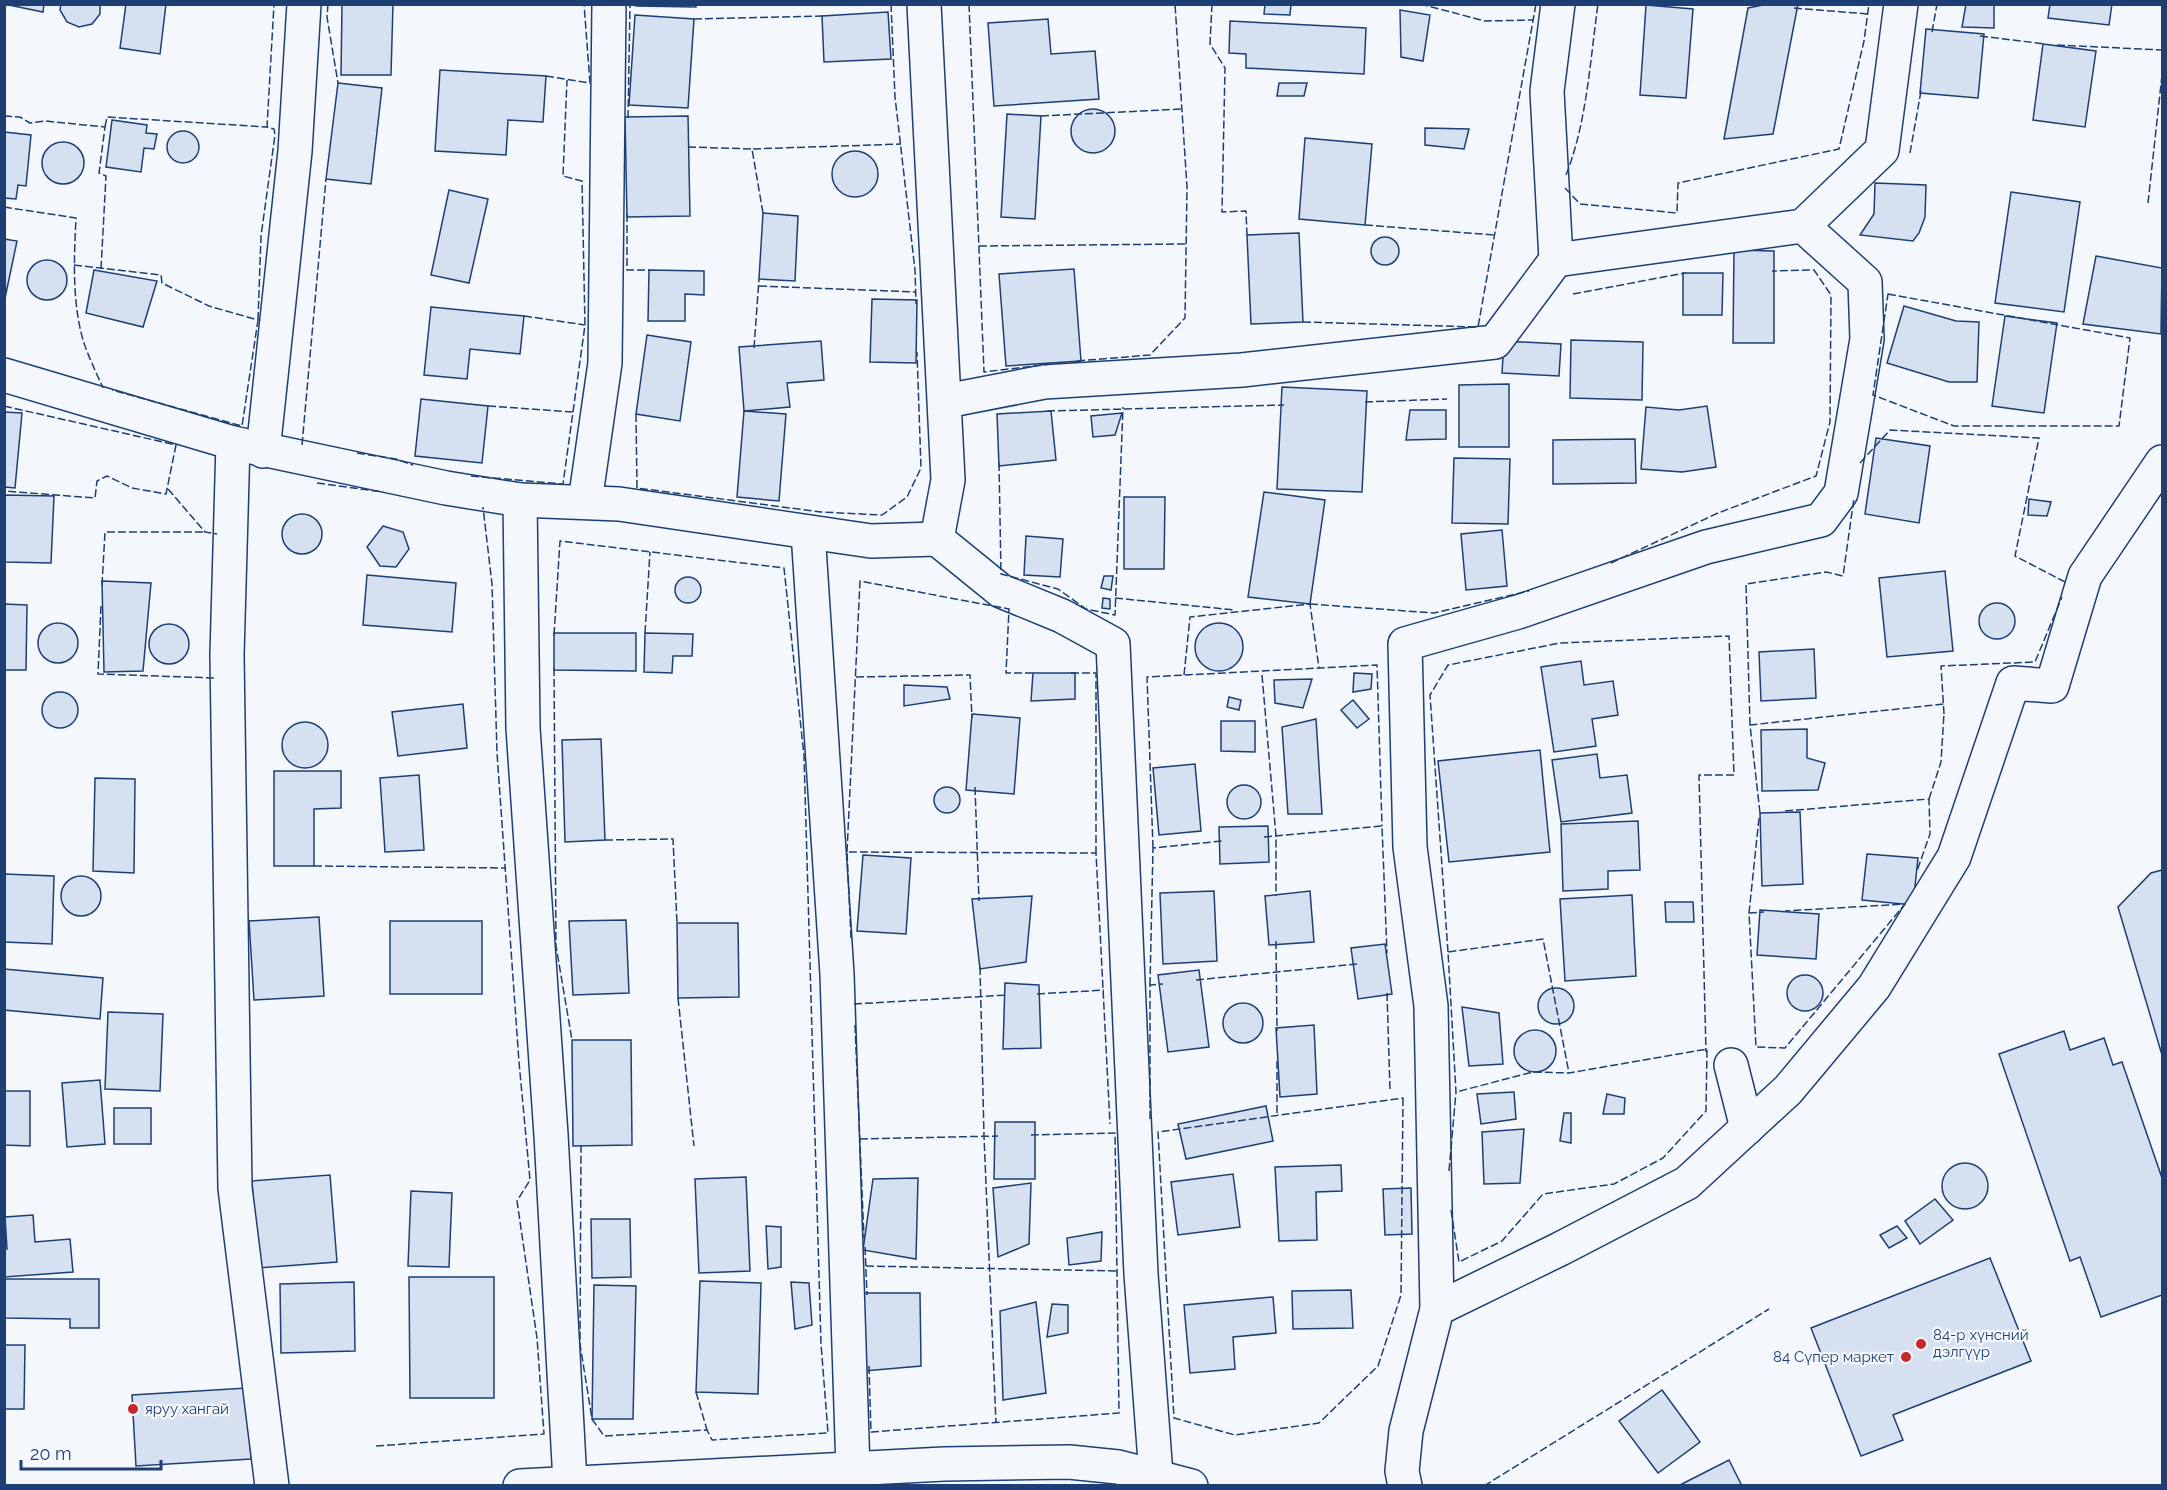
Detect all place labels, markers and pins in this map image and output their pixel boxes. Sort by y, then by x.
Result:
place label: 84-р хүнсний дэлгүүр [1933,1326,2029,1361]
marker: 84-р хүнсний дэлгүүр [1914,1337,1928,1351]
place label: 84 Сүпер маркет [1773,1348,1894,1366]
marker: 84 Сүпер маркет [1899,1350,1913,1364]
place label: яруу хангай [145,1400,229,1418]
marker: яруу хангай [126,1402,140,1416]

